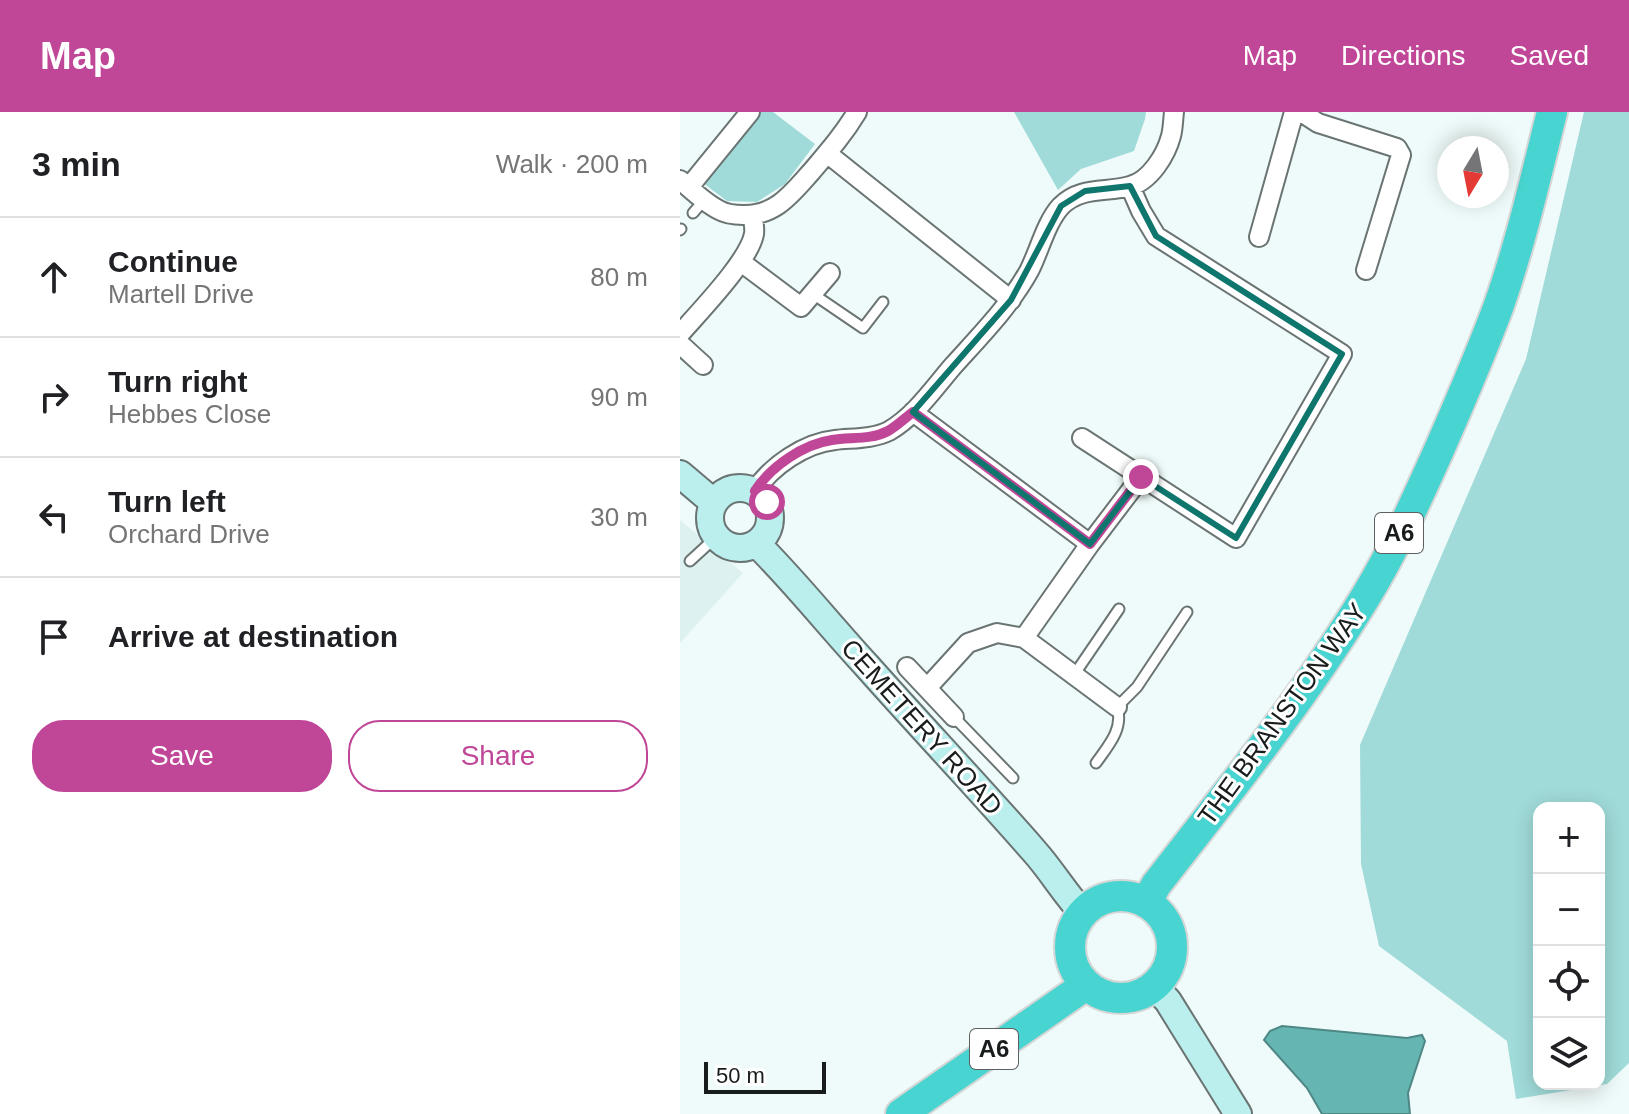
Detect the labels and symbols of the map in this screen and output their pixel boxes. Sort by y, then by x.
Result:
north arrow [1437,136,1509,208]
route end [1123,459,1159,495]
route start [749,484,785,520]
road number: A6 [1375,513,1423,553]
street label: THE BRANSTON WAY [1191,597,1373,831]
street label: CEMETERY ROAD [835,633,1009,821]
road number: A6 [970,1029,1018,1069]
scale bar [704,1058,826,1094]

